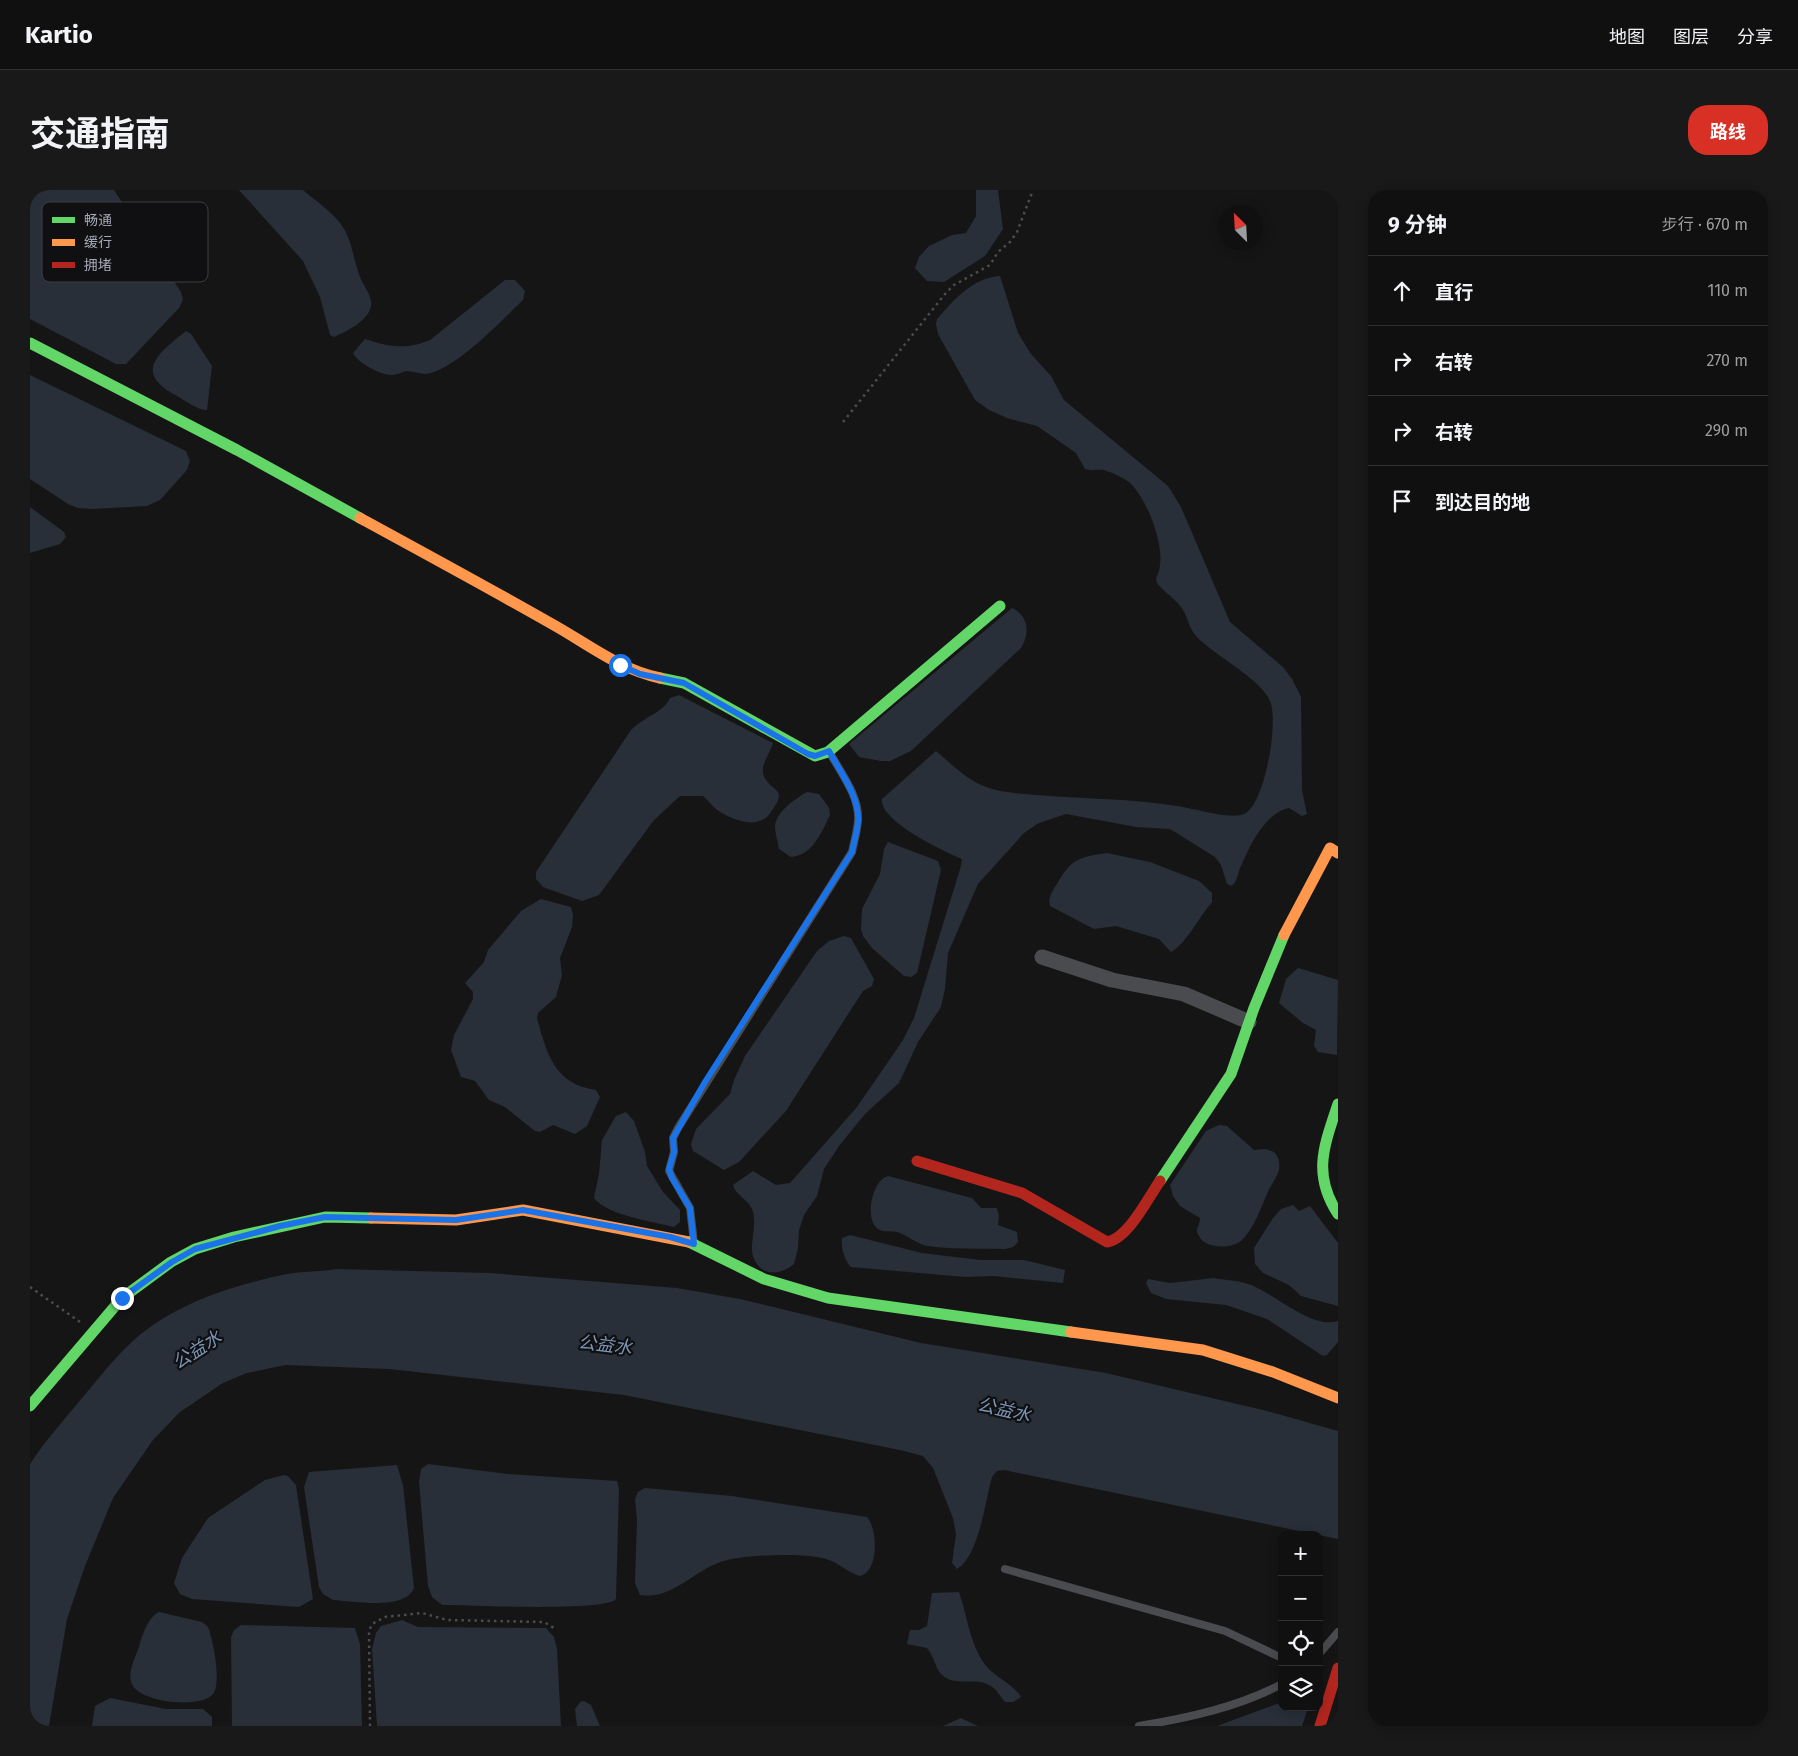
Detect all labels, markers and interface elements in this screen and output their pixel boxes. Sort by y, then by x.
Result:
text: Kartio [25,21,93,49]
text: 地图 [1609,26,1645,48]
text: 图层 [1673,26,1709,48]
text: 分享 [1737,26,1773,48]
button: 路线 [1688,105,1768,155]
text: 交通指南 [30,113,170,155]
legend [42,202,208,282]
north arrow [1218,205,1263,250]
text: 畅通 [84,212,112,229]
text: 9 分钟 [1388,212,1447,238]
text: 步行 · 670 m [1662,215,1748,234]
text: 缓行 [84,234,112,251]
text: 拥堵 [84,257,112,274]
icon: ahead [1388,277,1416,305]
text: 直行 [1435,281,1473,304]
text: 110 m [1707,281,1748,300]
icon: right [1388,347,1416,375]
text: 右转 [1435,351,1473,374]
text: 270 m [1706,351,1748,370]
icon: right [1388,417,1416,445]
text: 右转 [1435,421,1473,444]
text: 290 m [1705,421,1748,440]
icon: arrive [1388,487,1416,515]
text: 到达目的地 [1435,491,1530,514]
route start [609,654,632,677]
route end [111,1287,134,1310]
water label: 公益水 [168,1326,226,1374]
water label: 公益水 [577,1331,634,1359]
water label: 公益水 [975,1393,1034,1427]
map controls [1278,1531,1323,1711]
button: + [1278,1531,1323,1576]
button: − [1278,1576,1323,1621]
button: locate [1278,1621,1323,1666]
button: layers [1278,1666,1323,1711]

